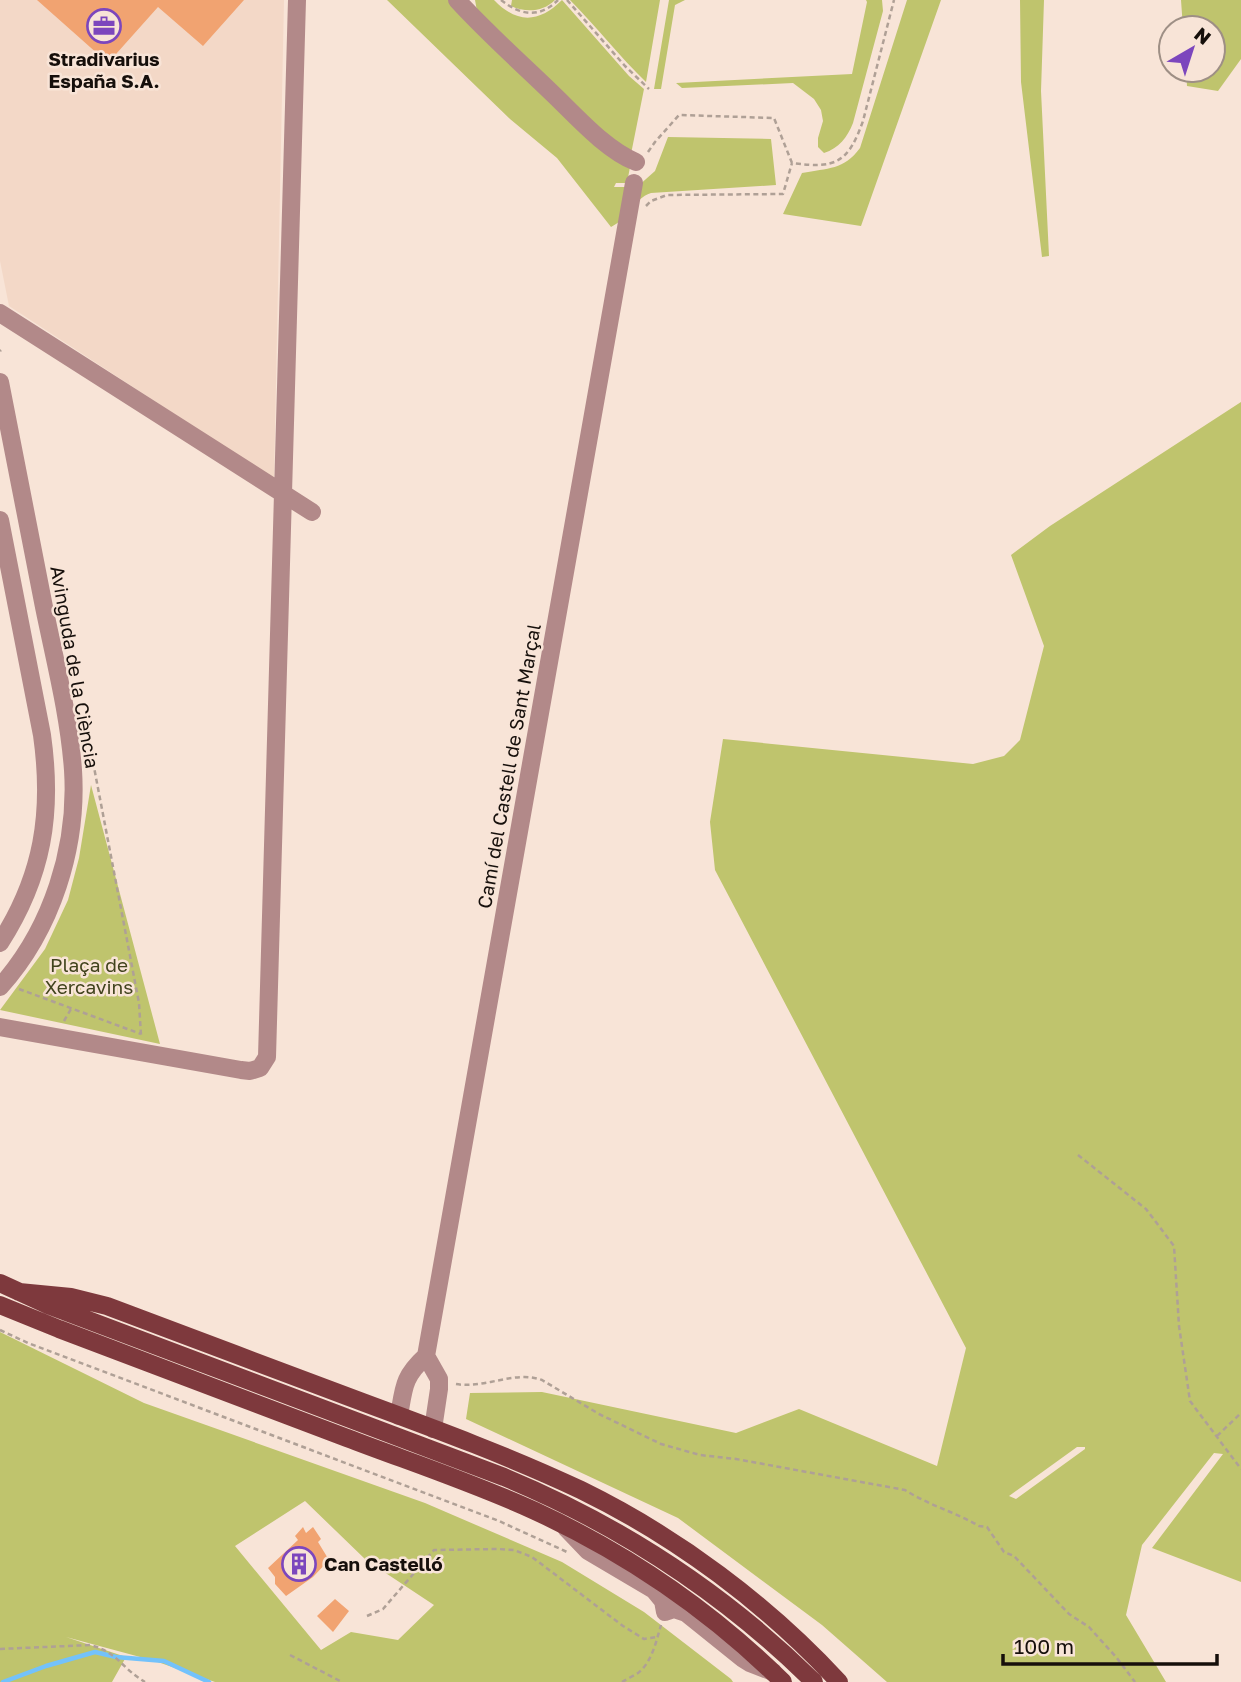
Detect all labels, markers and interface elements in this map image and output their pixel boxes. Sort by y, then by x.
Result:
office icon: Stradivarius España S.A. [85,7,123,45]
north arrow [1157,14,1227,84]
text: N [1190,22,1216,49]
place label: Stradivarius España S.A. [48,47,160,92]
street label: Avinguda de la Ciència [46,564,105,770]
street label: Camí del Castell de Sant Marçal [472,622,545,910]
park label: Plaça de Xercavins [45,953,133,998]
building icon: Can Castelló [280,1545,318,1583]
place label: Can Castelló [324,1552,443,1575]
scale bar [1003,1622,1216,1666]
text: 100 m [1014,1633,1074,1659]

